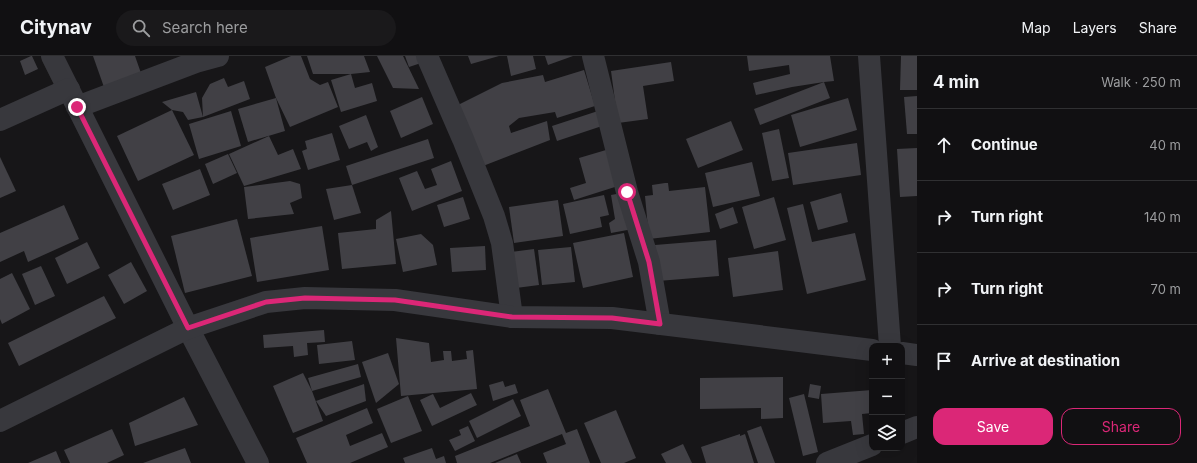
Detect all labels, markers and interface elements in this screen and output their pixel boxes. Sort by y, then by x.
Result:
search box [116,10,396,46]
text: Citynav [20,16,92,39]
icon: search [130,17,152,39]
text: Search here [162,18,248,37]
text: Map [1022,19,1051,36]
text: Layers [1073,19,1117,36]
text: Share [1139,19,1177,36]
text: 4 min [933,72,979,92]
text: Walk · 250 m [1101,74,1181,90]
route end [68,98,86,116]
icon: ahead [933,134,955,156]
text: Continue [971,135,1038,154]
text: 40 m [1149,137,1181,153]
route start [618,183,636,201]
icon: right [933,206,955,228]
text: Turn right [971,207,1043,226]
text: 140 m [1144,209,1181,225]
icon: right [933,278,955,300]
text: Turn right [971,279,1043,298]
text: 70 m [1151,281,1181,297]
map controls [869,343,905,451]
button: + [869,343,905,379]
icon: arrive [933,350,955,372]
text: Arrive at destination [971,351,1120,370]
button: − [869,379,905,415]
button: Save [933,408,1053,445]
button: Share [1061,408,1181,445]
button: layers [869,415,905,451]

